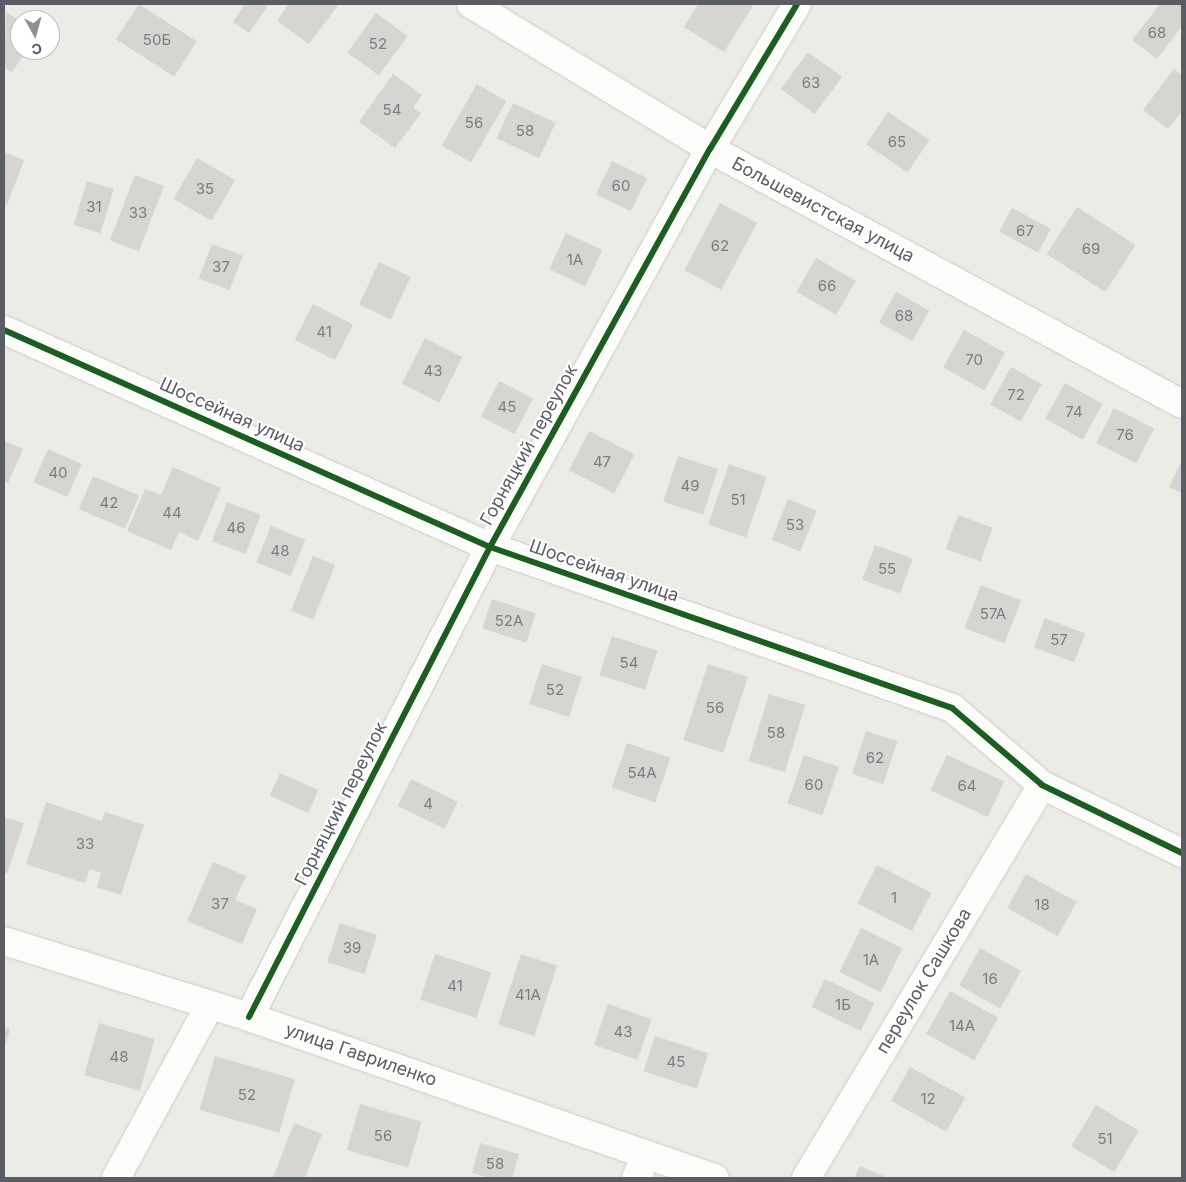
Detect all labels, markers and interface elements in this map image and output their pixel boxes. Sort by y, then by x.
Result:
north arrow [10,10,60,60]
house number: 68 [1148,24,1166,42]
house number: 50Б [143,31,171,49]
house number: 52 [369,35,387,53]
text: С [31,40,43,58]
house number: 63 [802,74,820,92]
house number: 54 [383,101,401,119]
house number: 56 [465,114,483,132]
house number: 58 [516,122,534,140]
house number: 65 [888,133,906,151]
street label: Большевистская улица [728,153,918,267]
house number: 60 [612,177,630,195]
house number: 35 [196,180,214,198]
house number: 31 [86,198,102,216]
house number: 33 [129,204,147,222]
house number: 67 [1016,222,1034,240]
house number: 62 [711,237,729,255]
house number: 69 [1082,240,1100,258]
house number: 1А [567,251,583,269]
house number: 37 [212,258,230,276]
house number: 66 [818,277,836,295]
house number: 68 [895,307,913,325]
house number: 41 [316,323,332,341]
house number: 70 [965,351,983,369]
street label: Горняцкий переулок [476,361,582,529]
house number: 43 [424,362,442,380]
street label: Шоссейная улица [156,373,308,457]
house number: 72 [1007,386,1025,404]
house number: 45 [498,398,516,416]
house number: 74 [1065,403,1083,421]
house number: 76 [1116,426,1134,444]
house number: 47 [593,453,611,471]
house number: 40 [48,464,68,482]
house number: 49 [681,477,699,495]
house number: 51 [730,491,746,509]
house number: 42 [100,494,118,512]
house number: 44 [162,504,182,522]
house number: 53 [786,516,804,534]
house number: 46 [227,519,245,537]
street label: Шоссейная улица [526,535,682,607]
house number: 48 [271,542,289,560]
house number: 55 [878,560,896,578]
house number: 57А [980,605,1006,623]
house number: 52А [495,612,523,630]
house number: 57 [1050,631,1068,649]
house number: 54 [620,654,638,672]
house number: 52 [546,681,564,699]
house number: 56 [706,699,724,717]
street label: Горняцкий переулок [290,719,392,889]
house number: 58 [767,724,785,742]
house number: 62 [866,749,884,767]
house number: 54А [627,764,657,782]
house number: 60 [805,776,823,794]
house number: 64 [958,777,976,795]
house number: 4 [423,795,433,813]
house number: 33 [76,835,94,853]
house number: 1 [891,889,897,907]
house number: 37 [211,895,229,913]
house number: 18 [1034,896,1050,914]
street label: переулок Сашкова [872,904,976,1058]
house number: 39 [343,939,361,957]
house number: 1А [863,951,879,969]
house number: 16 [982,970,998,988]
house number: 41 [447,977,463,995]
house number: 41А [515,986,541,1004]
house number: 1Б [835,996,851,1014]
house number: 14А [949,1017,975,1035]
street label: улица Гавриленко [282,1019,440,1091]
house number: 43 [614,1023,632,1041]
house number: 48 [110,1048,128,1066]
house number: 45 [667,1053,685,1071]
house number: 52 [238,1086,256,1104]
house number: 12 [920,1090,936,1108]
house number: 56 [374,1127,392,1145]
house number: 51 [1097,1130,1113,1148]
house number: 58 [486,1155,504,1173]

